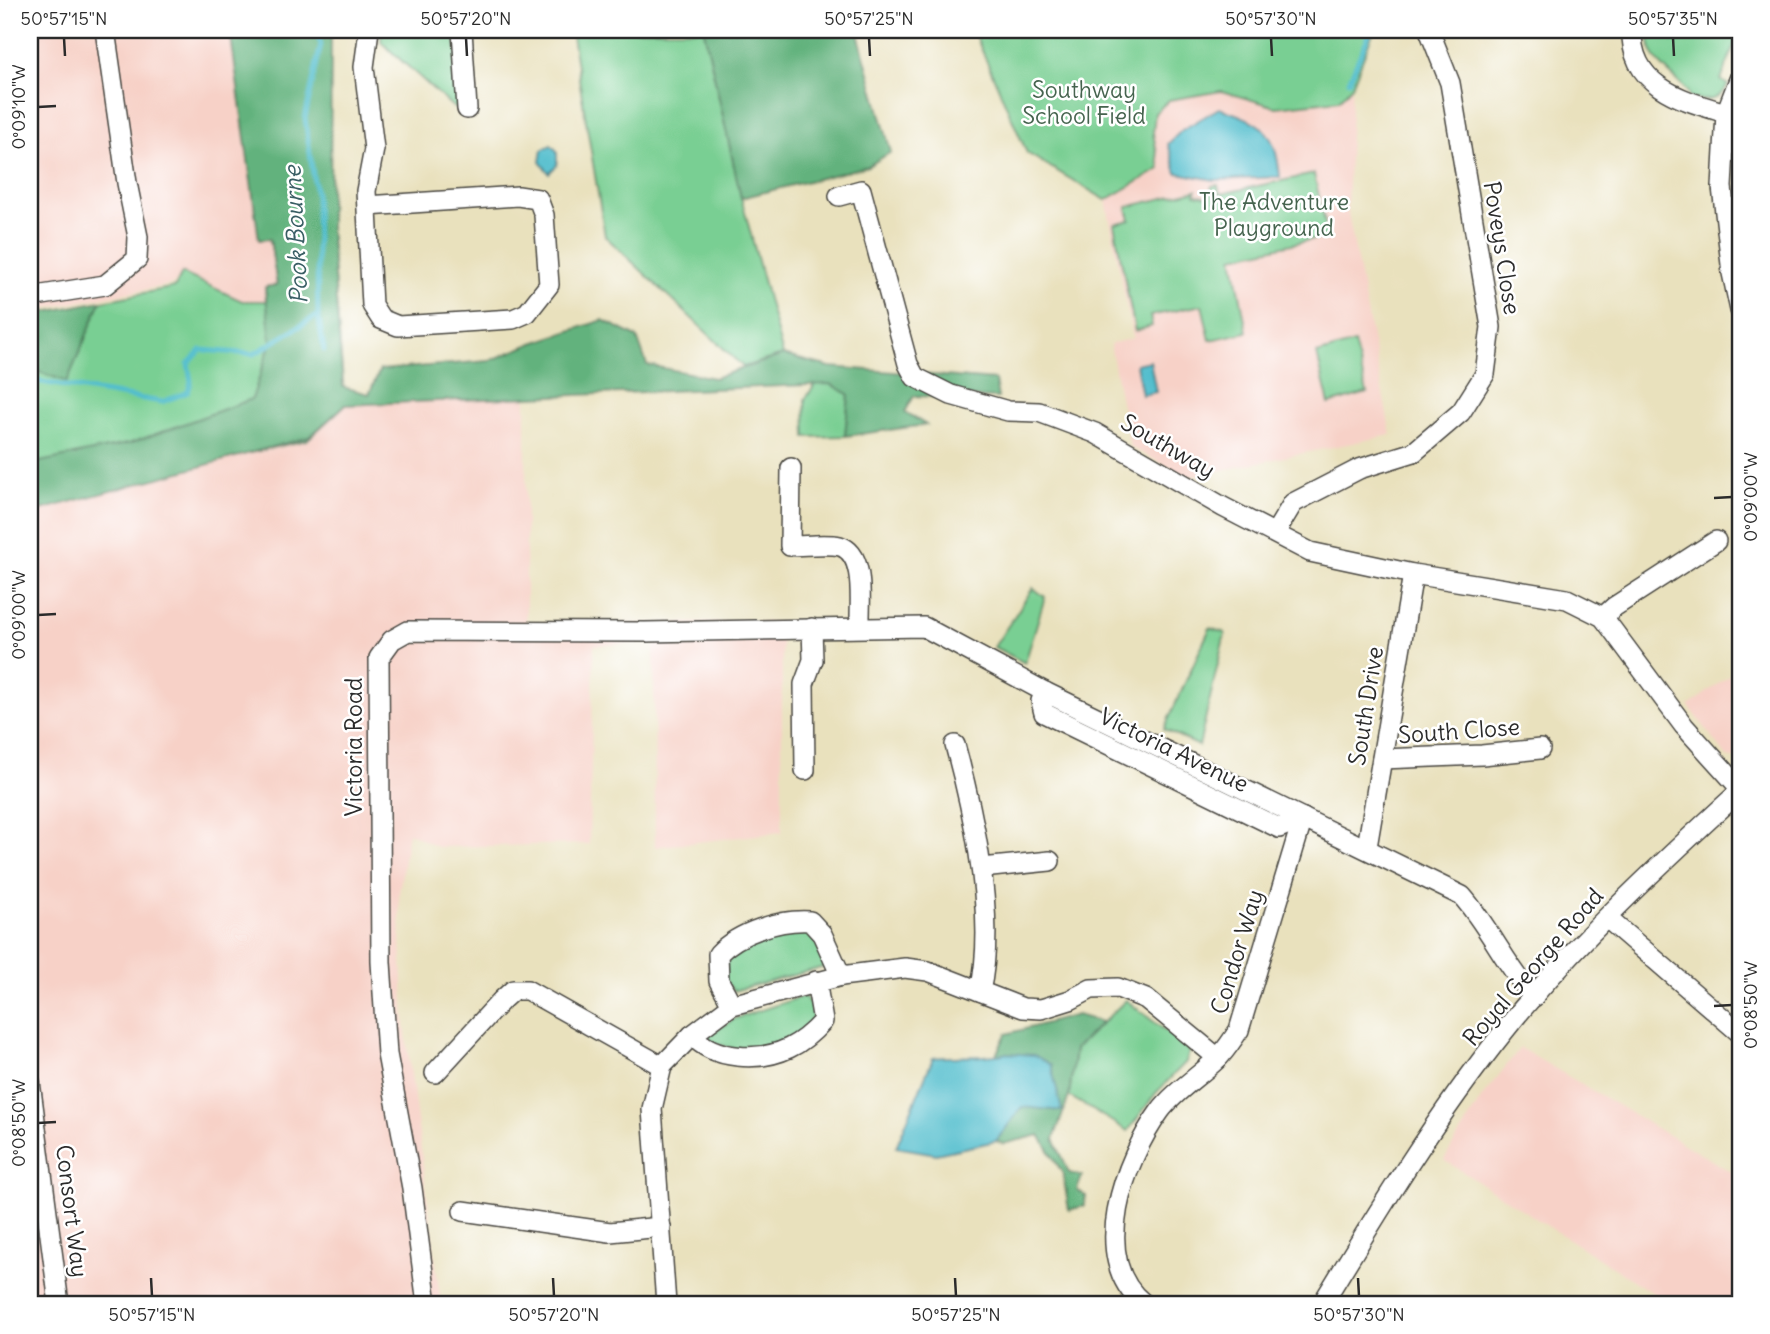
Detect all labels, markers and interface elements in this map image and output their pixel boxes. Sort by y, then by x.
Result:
text: 50°57'15"N [21,7,107,30]
text: 50°57'20"N [420,7,512,30]
text: 50°57'25"N [824,7,914,30]
text: 50°57'30"N [1225,7,1317,30]
text: 50°57'35"N [1628,7,1718,30]
text: 0°09'10"W [7,65,30,149]
park label: Southway School Field [1022,75,1146,130]
water label: Pook Bourne [276,163,314,305]
street label: Poveys Close [1478,179,1527,317]
park label: The Adventure Playground [1199,187,1349,242]
street label: Southway [1116,407,1221,484]
text: 0°09'00"W [1739,452,1762,542]
text: 0°09'00"W [7,570,30,660]
street label: South Drive [1342,644,1389,767]
street label: Victoria Road [339,678,368,817]
street label: Victoria Avenue [1095,701,1253,798]
street label: South Close [1397,712,1521,749]
street label: Royal George Road [1456,882,1609,1052]
street label: Condor Way [1204,886,1269,1018]
text: 0°08'50"W [1739,961,1762,1049]
text: 0°08'50"W [7,1079,30,1167]
street label: Consort Way [50,1143,95,1279]
text: 50°57'15"N [109,1303,195,1326]
text: 50°57'20"N [508,1303,600,1326]
text: 50°57'25"N [911,1303,1001,1326]
text: 50°57'30"N [1313,1303,1405,1326]

